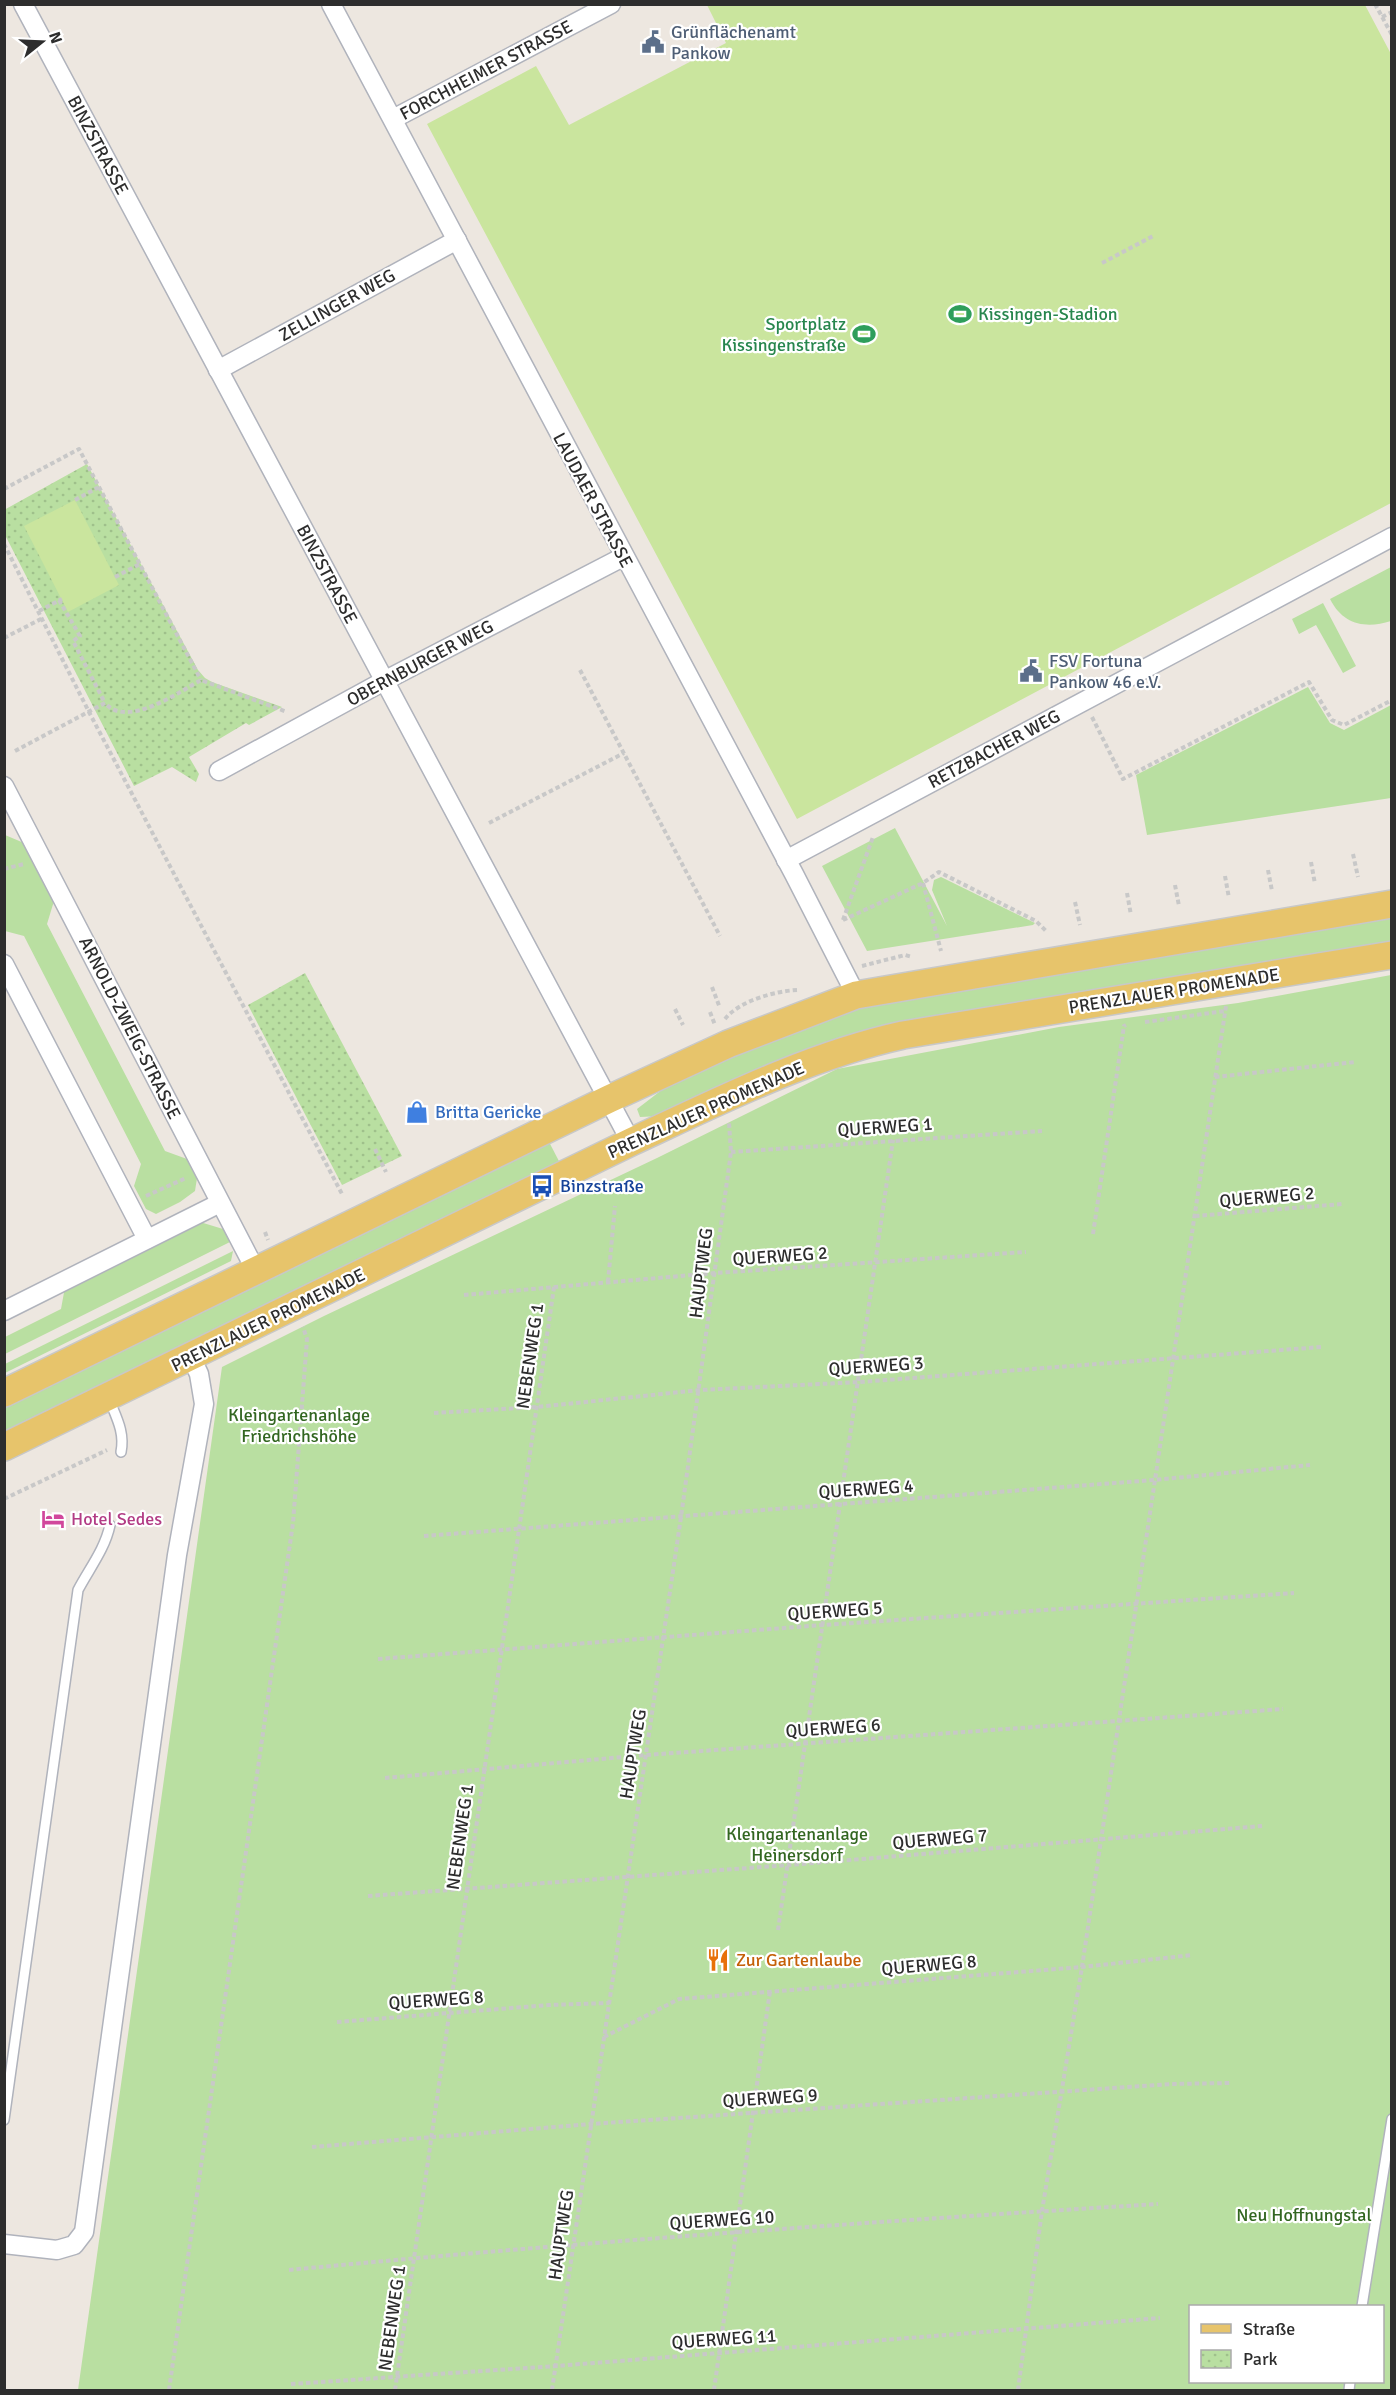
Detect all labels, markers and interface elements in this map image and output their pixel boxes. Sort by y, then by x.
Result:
north arrow [12,12,72,72]
street label: FORCHHEIMER STRASSE [396,15,576,125]
place label: Grünflächenamt Pankow [671,21,796,64]
text: N [44,29,67,46]
public building icon: Grünflächenamt Pankow [640,29,666,55]
street label: BINZSTRASSE [63,92,133,198]
street label: ZELLINGER WEG [275,264,399,346]
sports icon: Kissingen-Stadion [947,301,973,327]
place label: Kissingen-Stadion [978,303,1118,325]
place label: Sportplatz Kissingenstraße [721,313,846,356]
sports icon: Sportplatz Kissingenstraße [851,321,877,347]
street label: LAUDAER STRASSE [548,429,638,571]
street label: BINZSTRASSE [292,521,362,627]
street label: OBERNBURGER WEG [343,615,497,711]
place label: FSV Fortuna Pankow 46 e.V. [1049,650,1162,693]
public building icon: FSV Fortuna Pankow 46 e.V. [1018,658,1044,684]
street label: RETZBACHER WEG [924,705,1064,793]
street label: ARNOLD-ZWEIG-STRASSE [74,933,186,1123]
street label: PRENZLAUER PROMENADE [1067,963,1281,1019]
street label: PRENZLAUER PROMENADE [604,1057,808,1163]
shop icon: Britta Gericke [404,1099,430,1125]
place label: Britta Gericke [435,1101,542,1123]
street label: QUERWEG 1 [837,1113,933,1141]
bus stop icon: Binzstraße [529,1173,555,1199]
place label: Binzstraße [560,1175,644,1197]
street label: QUERWEG 2 [1219,1182,1315,1212]
street label: HAUPTWEG [685,1227,717,1319]
street label: QUERWEG 2 [732,1242,828,1270]
street label: PRENZLAUER PROMENADE [168,1263,368,1377]
street label: NEBENWEG 1 [512,1302,548,1410]
street label: QUERWEG 3 [828,1352,924,1380]
park label: Kleingartenanlage Friedrichshöhe [228,1404,370,1447]
street label: QUERWEG 4 [818,1475,915,1503]
hotel icon: Hotel Sedes [40,1506,66,1532]
place label: Hotel Sedes [71,1508,162,1530]
street label: QUERWEG 5 [787,1597,883,1625]
street label: HAUPTWEG [615,1707,651,1801]
street label: QUERWEG 6 [785,1714,881,1742]
street label: NEBENWEG 1 [442,1783,478,1891]
park label: Kleingartenanlage Heinersdorf [726,1823,868,1866]
street label: QUERWEG 7 [892,1824,988,1854]
restaurant icon: Zur Gartenlaube [705,1947,731,1973]
place label: Zur Gartenlaube [736,1949,862,1971]
street label: QUERWEG 8 [881,1950,977,1980]
street label: QUERWEG 8 [388,1986,484,2014]
street label: QUERWEG 9 [722,2084,818,2112]
street label: HAUPTWEG [544,2188,578,2282]
park label: Neu Hoffnungstal [1236,2204,1372,2226]
street label: QUERWEG 10 [669,2205,775,2235]
street label: NEBENWEG 1 [374,2264,410,2372]
legend [1189,2305,1384,2383]
text: Straße [1243,2318,1295,2340]
street label: QUERWEG 11 [671,2324,777,2354]
text: Park [1243,2348,1278,2370]

